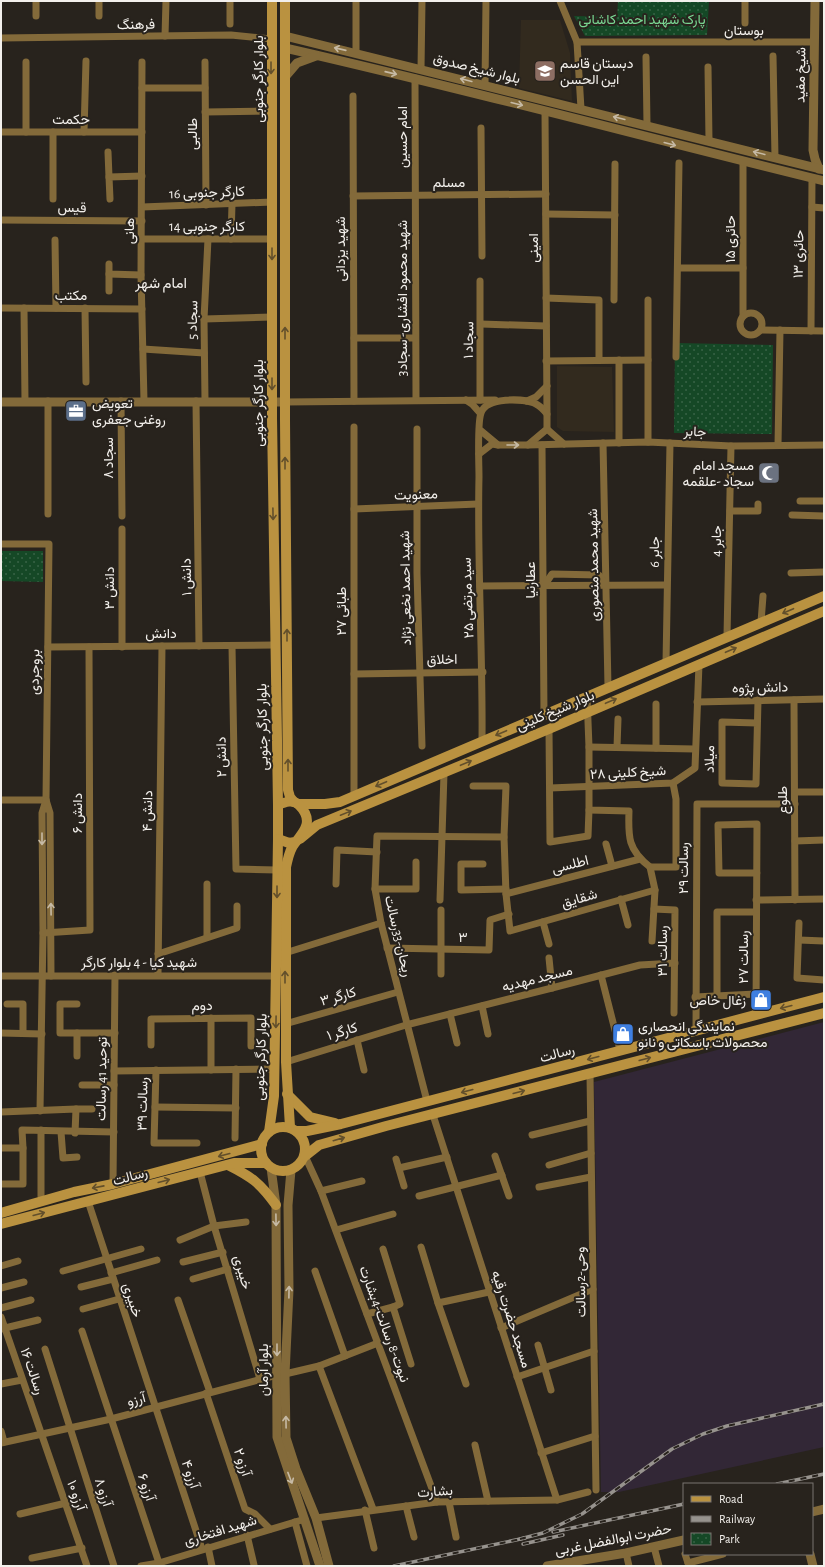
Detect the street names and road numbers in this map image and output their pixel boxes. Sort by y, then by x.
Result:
street label: فرهنگ [117,17,155,33]
street label: بوستان [724,24,764,39]
street label: بلوار کارگر جنوبی [251,35,267,123]
street label: شیخ مفید [794,47,811,103]
street label: بلوار شیخ صدوق [431,51,522,89]
street label: امام حسین [396,106,411,168]
street label: حکمت [52,113,90,127]
street label: طالبی [186,118,201,150]
street label: مسلم [433,176,465,191]
street label: کارگر جنوبی 16 [169,184,245,202]
street label: قیس [57,201,87,216]
street label: حائری ۱۵ [724,215,739,263]
street label: شهید یزدانی [334,216,349,282]
street label: هانی [123,217,138,244]
street label: کارگر جنوبی 14 [169,219,245,235]
street label: شهید محمود افشاری- سجاد3 [396,220,411,376]
street label: حائری ۱۳ [792,230,807,278]
street label: امینی [527,233,542,263]
street label: مکتب [55,289,87,304]
street label: سجاد 5 [186,300,201,340]
street label: سجاد ۱ [462,321,477,359]
street label: بلوار کارگر جنوبی [251,359,267,447]
street label: جابر [682,424,707,441]
street label: سجاد ۸ [102,437,117,479]
street label: معنویت [394,487,438,504]
street label: شهید محمد منصوری [586,508,603,621]
street label: جابر 4 [710,525,725,557]
street label: شهید احمد نخعی نژاد [398,530,415,646]
street label: جابر 6 [648,536,663,568]
street label: ۲۵ سید مرتضی [460,557,477,639]
street label: دانش ۱ [180,558,195,596]
street label: عطارنیا [524,562,539,598]
street label: دانش ۳ [103,566,118,609]
street label: طبائی ۲۷ [335,587,350,635]
street label: دانش [145,627,177,642]
street label: بروجردی [28,649,43,695]
street label: اخلاق [427,653,458,668]
street label: دانش پژوه [732,681,789,697]
street label: بلوار کارگر جنوبی [254,683,272,771]
street label: بلوار شیخ کلینی [514,688,598,736]
street label: دانش ۲ [215,736,230,778]
street label: میلاد [703,745,717,773]
street label: شیخ کلینی ۲۸ [590,764,667,785]
street label: طلوع [776,786,793,814]
street label: دانش ۴ [141,790,156,832]
street label: دانش ۶ [71,793,86,833]
street label: رسالت ۲۹ [677,842,692,894]
street label: اطلسی [550,854,590,877]
street label: شقایق [560,887,599,912]
street label: ریحان-33رسالت [381,894,414,979]
street label: رسالت ۳۱ [656,925,671,977]
street label: رسالت ۲۷ [737,930,752,984]
street label: ۳ [458,931,468,945]
street label: شهید کیا - 4 بلوار کارگر [80,955,197,971]
street label: مسجد مهدیه [501,963,574,995]
street label: کارگر ۳ [319,984,358,1010]
street label: دوم [191,999,213,1014]
street label: بلوار کارگر جنوبی [251,1013,271,1101]
street label: کارگر ۱ [325,1020,360,1044]
street label: توحید 41 رسالت [94,1037,111,1121]
street label: رسالت [538,1043,577,1066]
street label: رسالت ۳۹ [136,1077,151,1131]
street label: رسالت [111,1166,150,1189]
street label: وحی-2رسالت [573,1246,590,1318]
street label: خیبری [230,1254,254,1291]
street label: نبوت-8 رسالت-4بشارت [356,1264,412,1385]
street label: مسجد حضرت رقیه [488,1269,533,1370]
street label: خبیری [119,1281,144,1319]
street label: بلوار آرمان [256,1344,272,1396]
street label: رسالت ۱۶ [17,1346,47,1397]
street label: آرزو [125,1389,149,1410]
street label: آرزو ۲ [230,1446,255,1480]
street label: آرزو ۴ [178,1458,203,1492]
street label: آرزو ۶ [134,1472,159,1505]
street label: آرزو ۸ [91,1476,116,1510]
street label: آرزو ۱۰ [63,1478,89,1514]
street label: بشارت [417,1484,453,1501]
street label: شهید افتخاری [182,1513,259,1550]
street label: حضرت ابوالفضل غربی [554,1522,673,1559]

